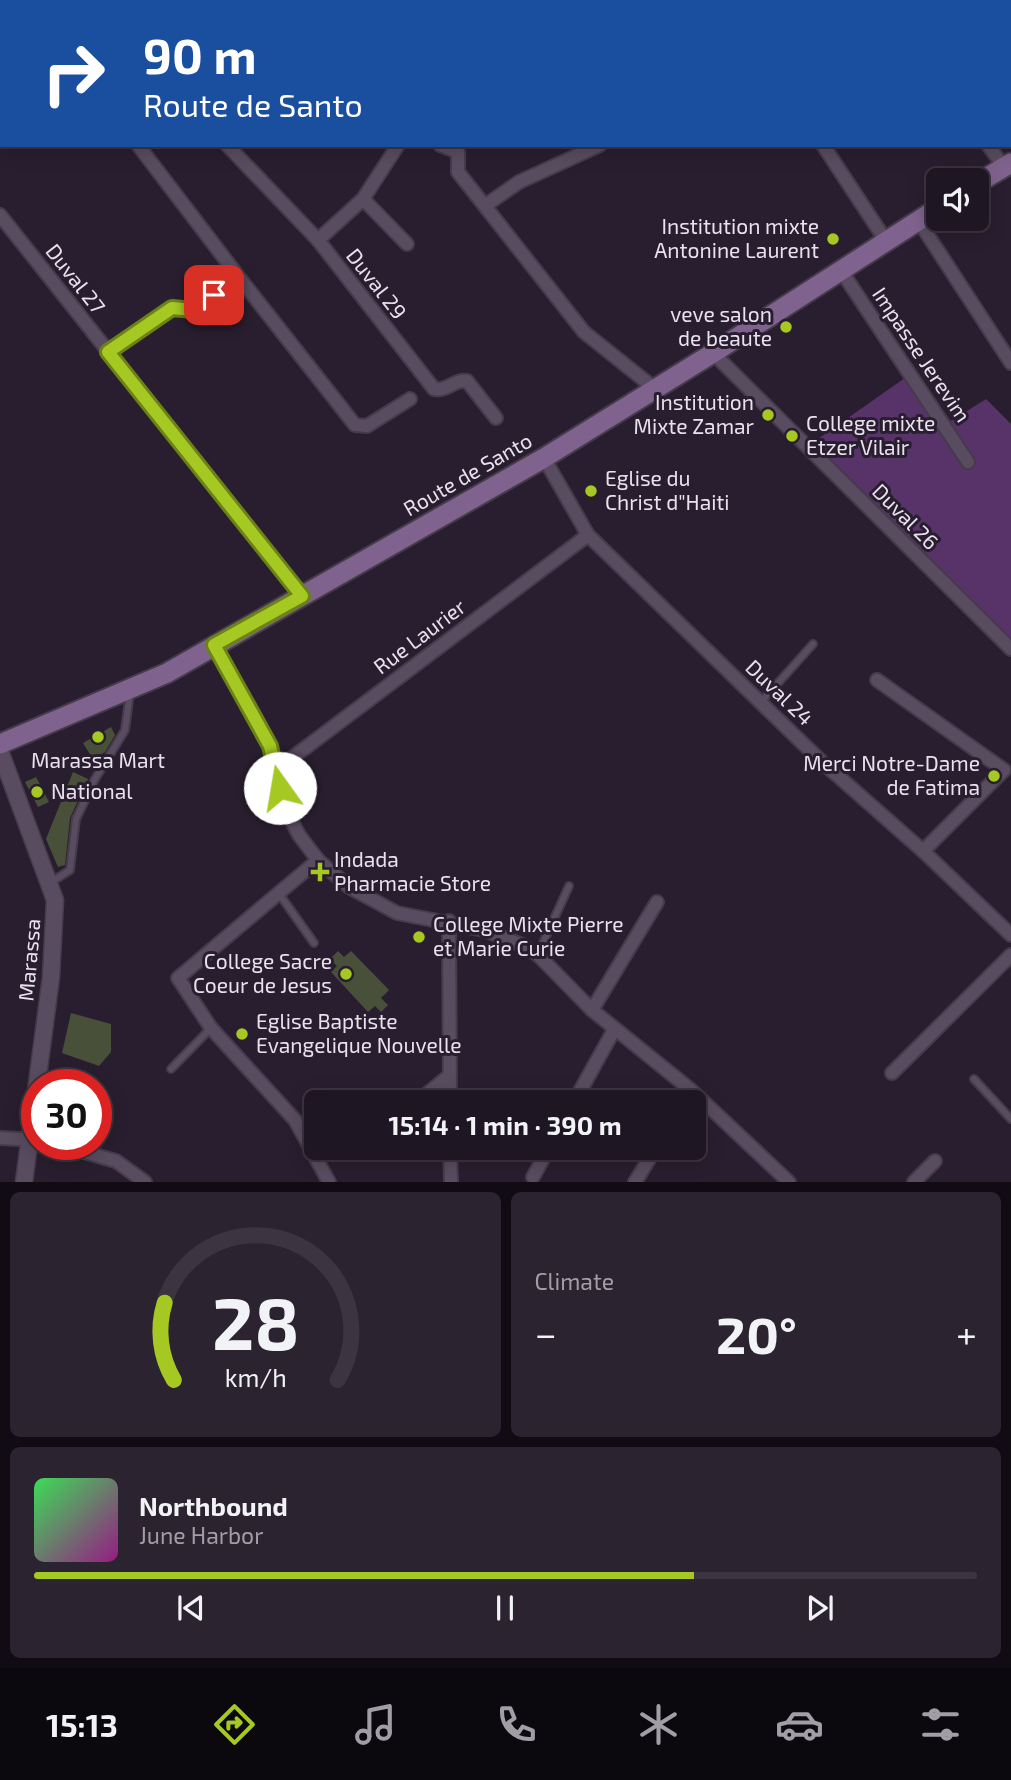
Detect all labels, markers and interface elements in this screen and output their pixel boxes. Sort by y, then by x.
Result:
text: 90 m [143,25,257,84]
icon: right [28,28,119,119]
text: Route de Santo [143,85,363,123]
map controls [926,168,989,231]
button: sound [926,168,989,231]
place label: Institution mixte Antonine Laurent [654,213,819,262]
marker: Institution mixte Antonine Laurent [825,231,841,247]
street label: Duval 27 [41,238,111,318]
street label: Duval 29 [342,243,412,323]
pin [184,265,244,325]
icon: arrive [195,276,233,314]
street label: Impasse Jerevim [868,282,977,426]
place label: veve salon de beaute [670,301,772,350]
marker: veve salon de beaute [778,319,794,335]
place label: Institution Mixte Zamar [634,389,755,438]
marker: Institution Mixte Zamar [760,407,776,423]
place label: College mixte Etzer Vilair [806,410,935,459]
street label: Route de Santo [399,427,536,521]
marker: College mixte Etzer Vilair [784,428,800,444]
place label: Eglise du Christ d"Haiti [605,465,730,514]
street label: Duval 26 [868,478,944,554]
marker: Eglise du Christ d"Haiti [583,483,599,499]
street label: Rue Laurier [368,593,470,678]
street label: Duval 24 [741,654,819,730]
marker: Marassa Mart [90,729,106,745]
place label: Marassa Mart [31,747,165,772]
place label: Merci Notre-Dame de Fatima [803,750,980,799]
position arrow [243,751,317,825]
marker: Merci Notre-Dame de Fatima [986,768,1002,784]
place label: National [51,778,133,803]
marker: National [29,784,45,800]
place label: Indada Pharmacie Store [334,846,491,895]
marker: Indada Pharmacie Store [312,864,328,880]
place label: College Mixte Pierre et Marie Curie [433,911,624,960]
street label: Marassa [12,918,45,1002]
marker: College Mixte Pierre et Marie Curie [411,929,427,945]
place label: College Sacre Coeur de Jesus [193,948,332,997]
marker: College Sacre Coeur de Jesus [338,966,354,982]
place label: Eglise Baptiste Evangelique Nouvelle [256,1008,462,1057]
marker: Eglise Baptiste Evangelique Nouvelle [234,1026,250,1042]
speed limit sign: 30 [21,1069,112,1160]
text: 15:14 · 1 min · 390 m [388,1109,622,1140]
text: Climate [535,1267,614,1295]
text: 28 [211,1278,299,1366]
text: 20° [716,1302,797,1364]
text: − [535,1310,557,1356]
text: + [956,1310,977,1356]
text: km/h [224,1362,286,1392]
text: Northbound [139,1490,288,1521]
text: June Harbor [139,1521,263,1549]
icon: previous [172,1589,210,1627]
icon: pause [486,1589,524,1627]
icon: next [801,1589,839,1627]
icon: directions [210,1700,259,1749]
icon: music [351,1700,400,1749]
icon: phone [492,1700,541,1749]
icon: climate [634,1700,683,1749]
icon: car [775,1700,824,1749]
icon: filters [916,1700,965,1749]
text: 15:13 [46,1705,118,1743]

